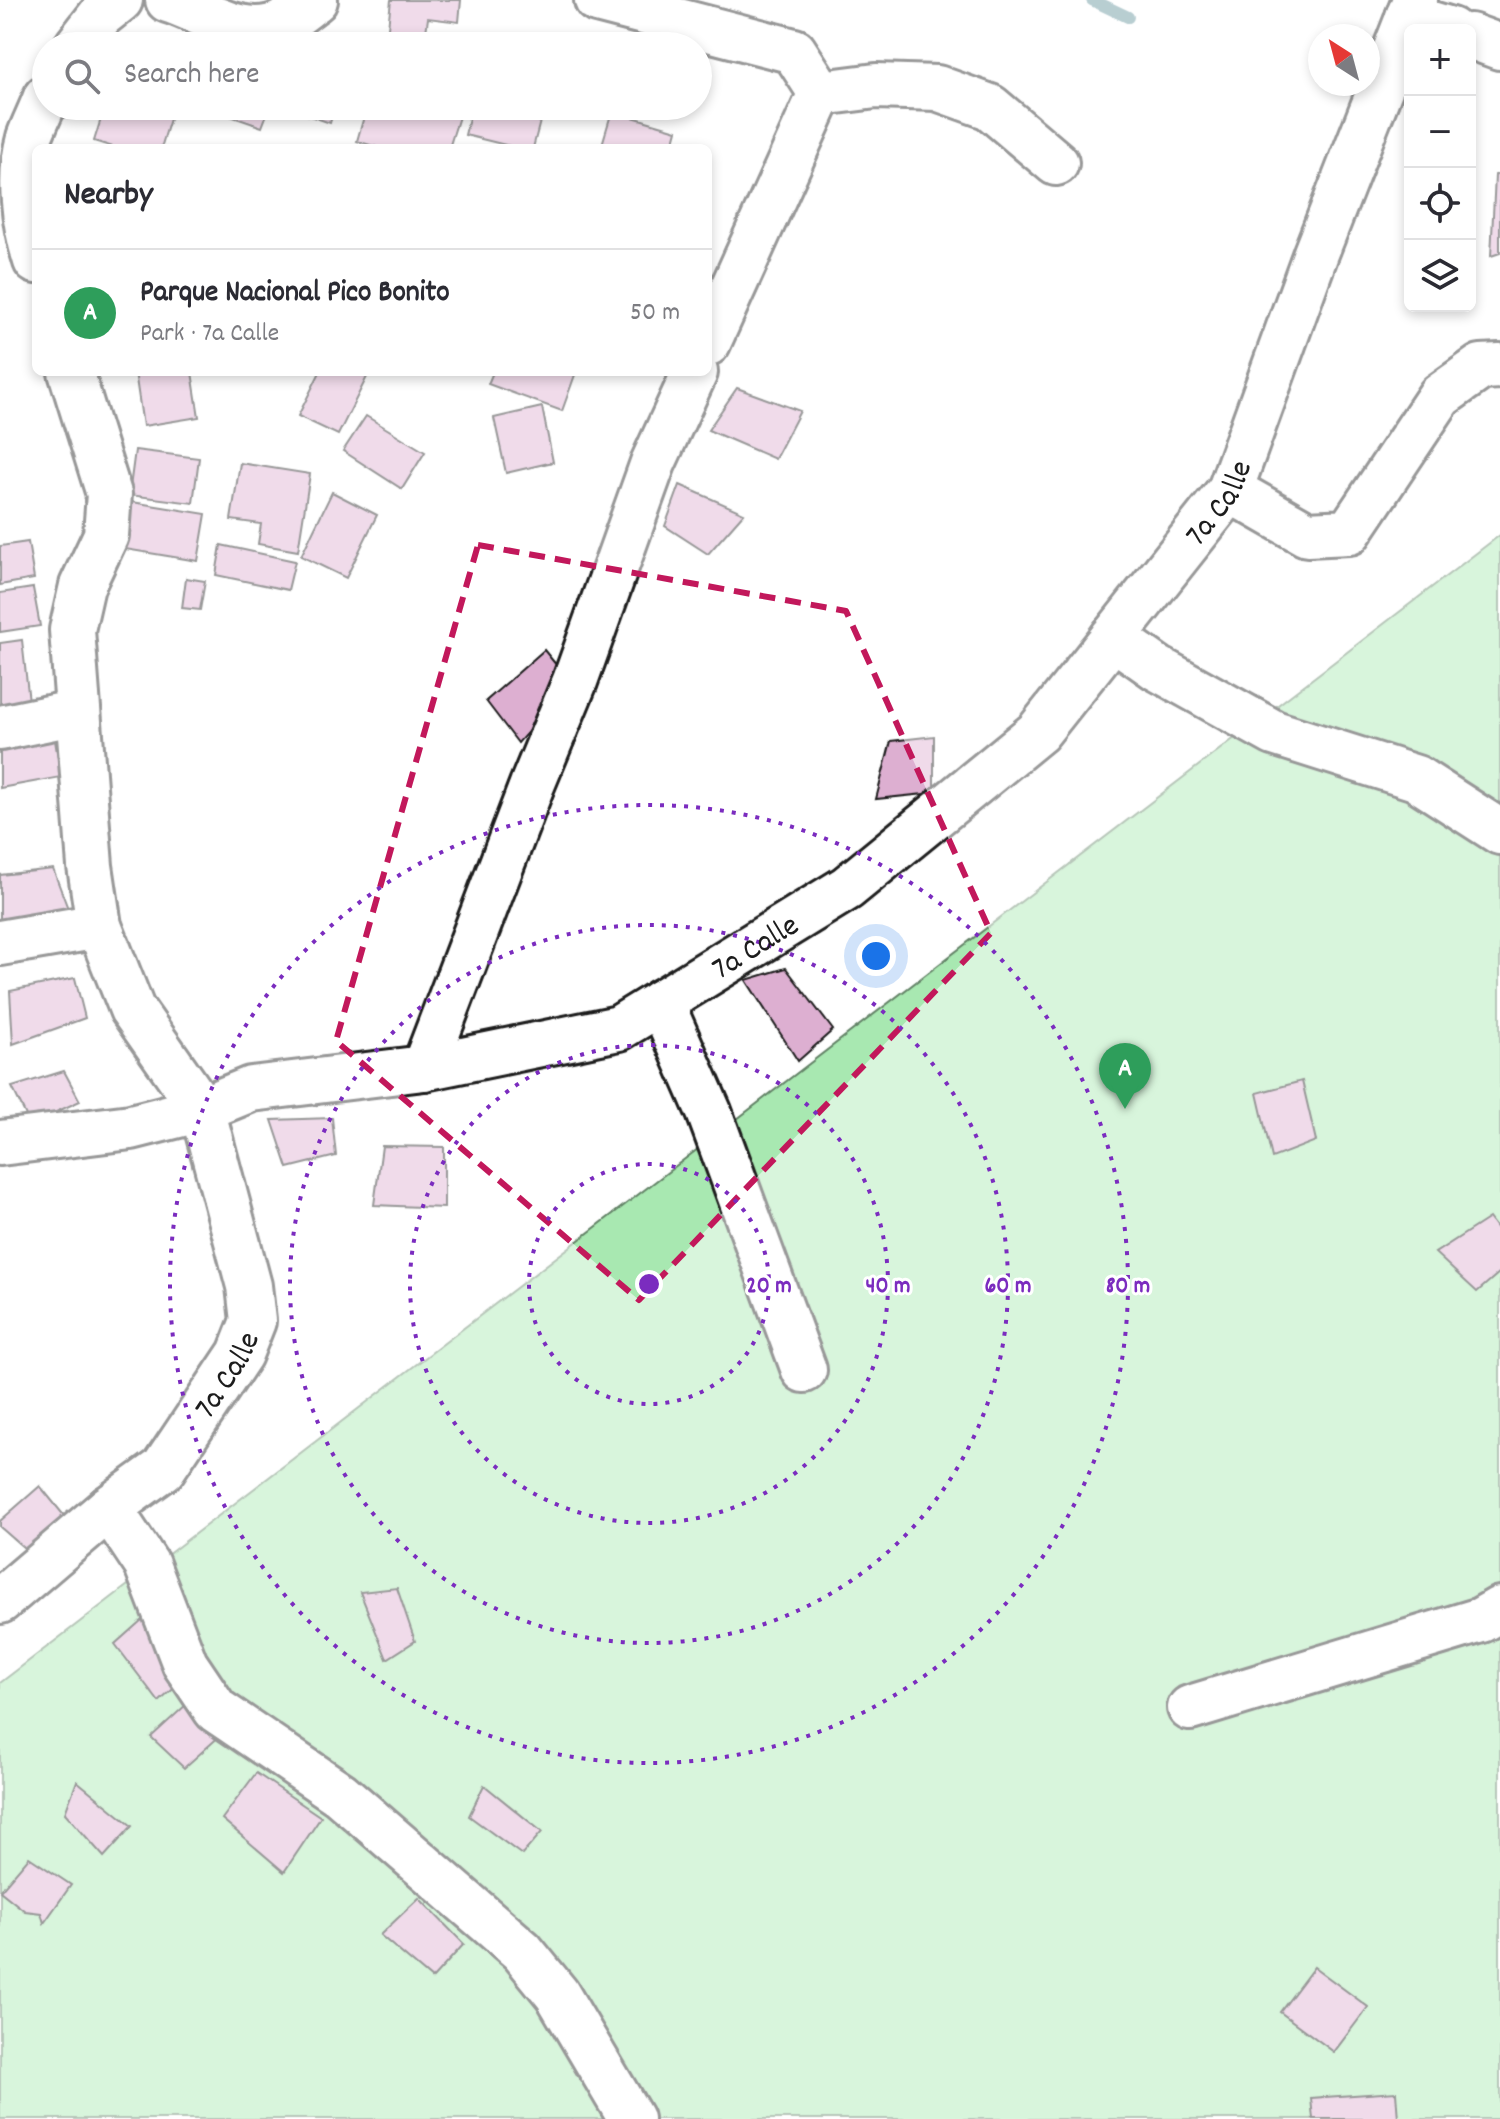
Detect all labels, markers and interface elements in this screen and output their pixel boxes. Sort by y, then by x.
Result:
north arrow [1308,24,1380,96]
map controls [1404,24,1476,312]
button: + [1404,24,1476,96]
search box [32,32,712,120]
icon: search [60,54,104,98]
text: Search here [124,55,260,98]
button: − [1404,96,1476,168]
button: locate [1404,168,1476,240]
text: Nearby [64,172,153,221]
button: layers [1404,240,1476,312]
text: Parque Nacional Pico Bonito [140,273,450,316]
text: A [83,295,97,332]
text: 50 m [630,295,680,332]
text: Park · 7a Calle [140,316,279,353]
street label: 7a Calle [1176,455,1267,557]
street label: 7a Calle [704,905,809,994]
your location [856,936,896,976]
pin: A [1099,1043,1151,1109]
centre of rings [635,1270,663,1298]
text: 20 m [746,1270,792,1304]
text: 40 m [865,1270,911,1304]
text: 60 m [985,1270,1031,1304]
text: 80 m [1106,1270,1150,1304]
street label: 7a Calle [185,1326,275,1429]

